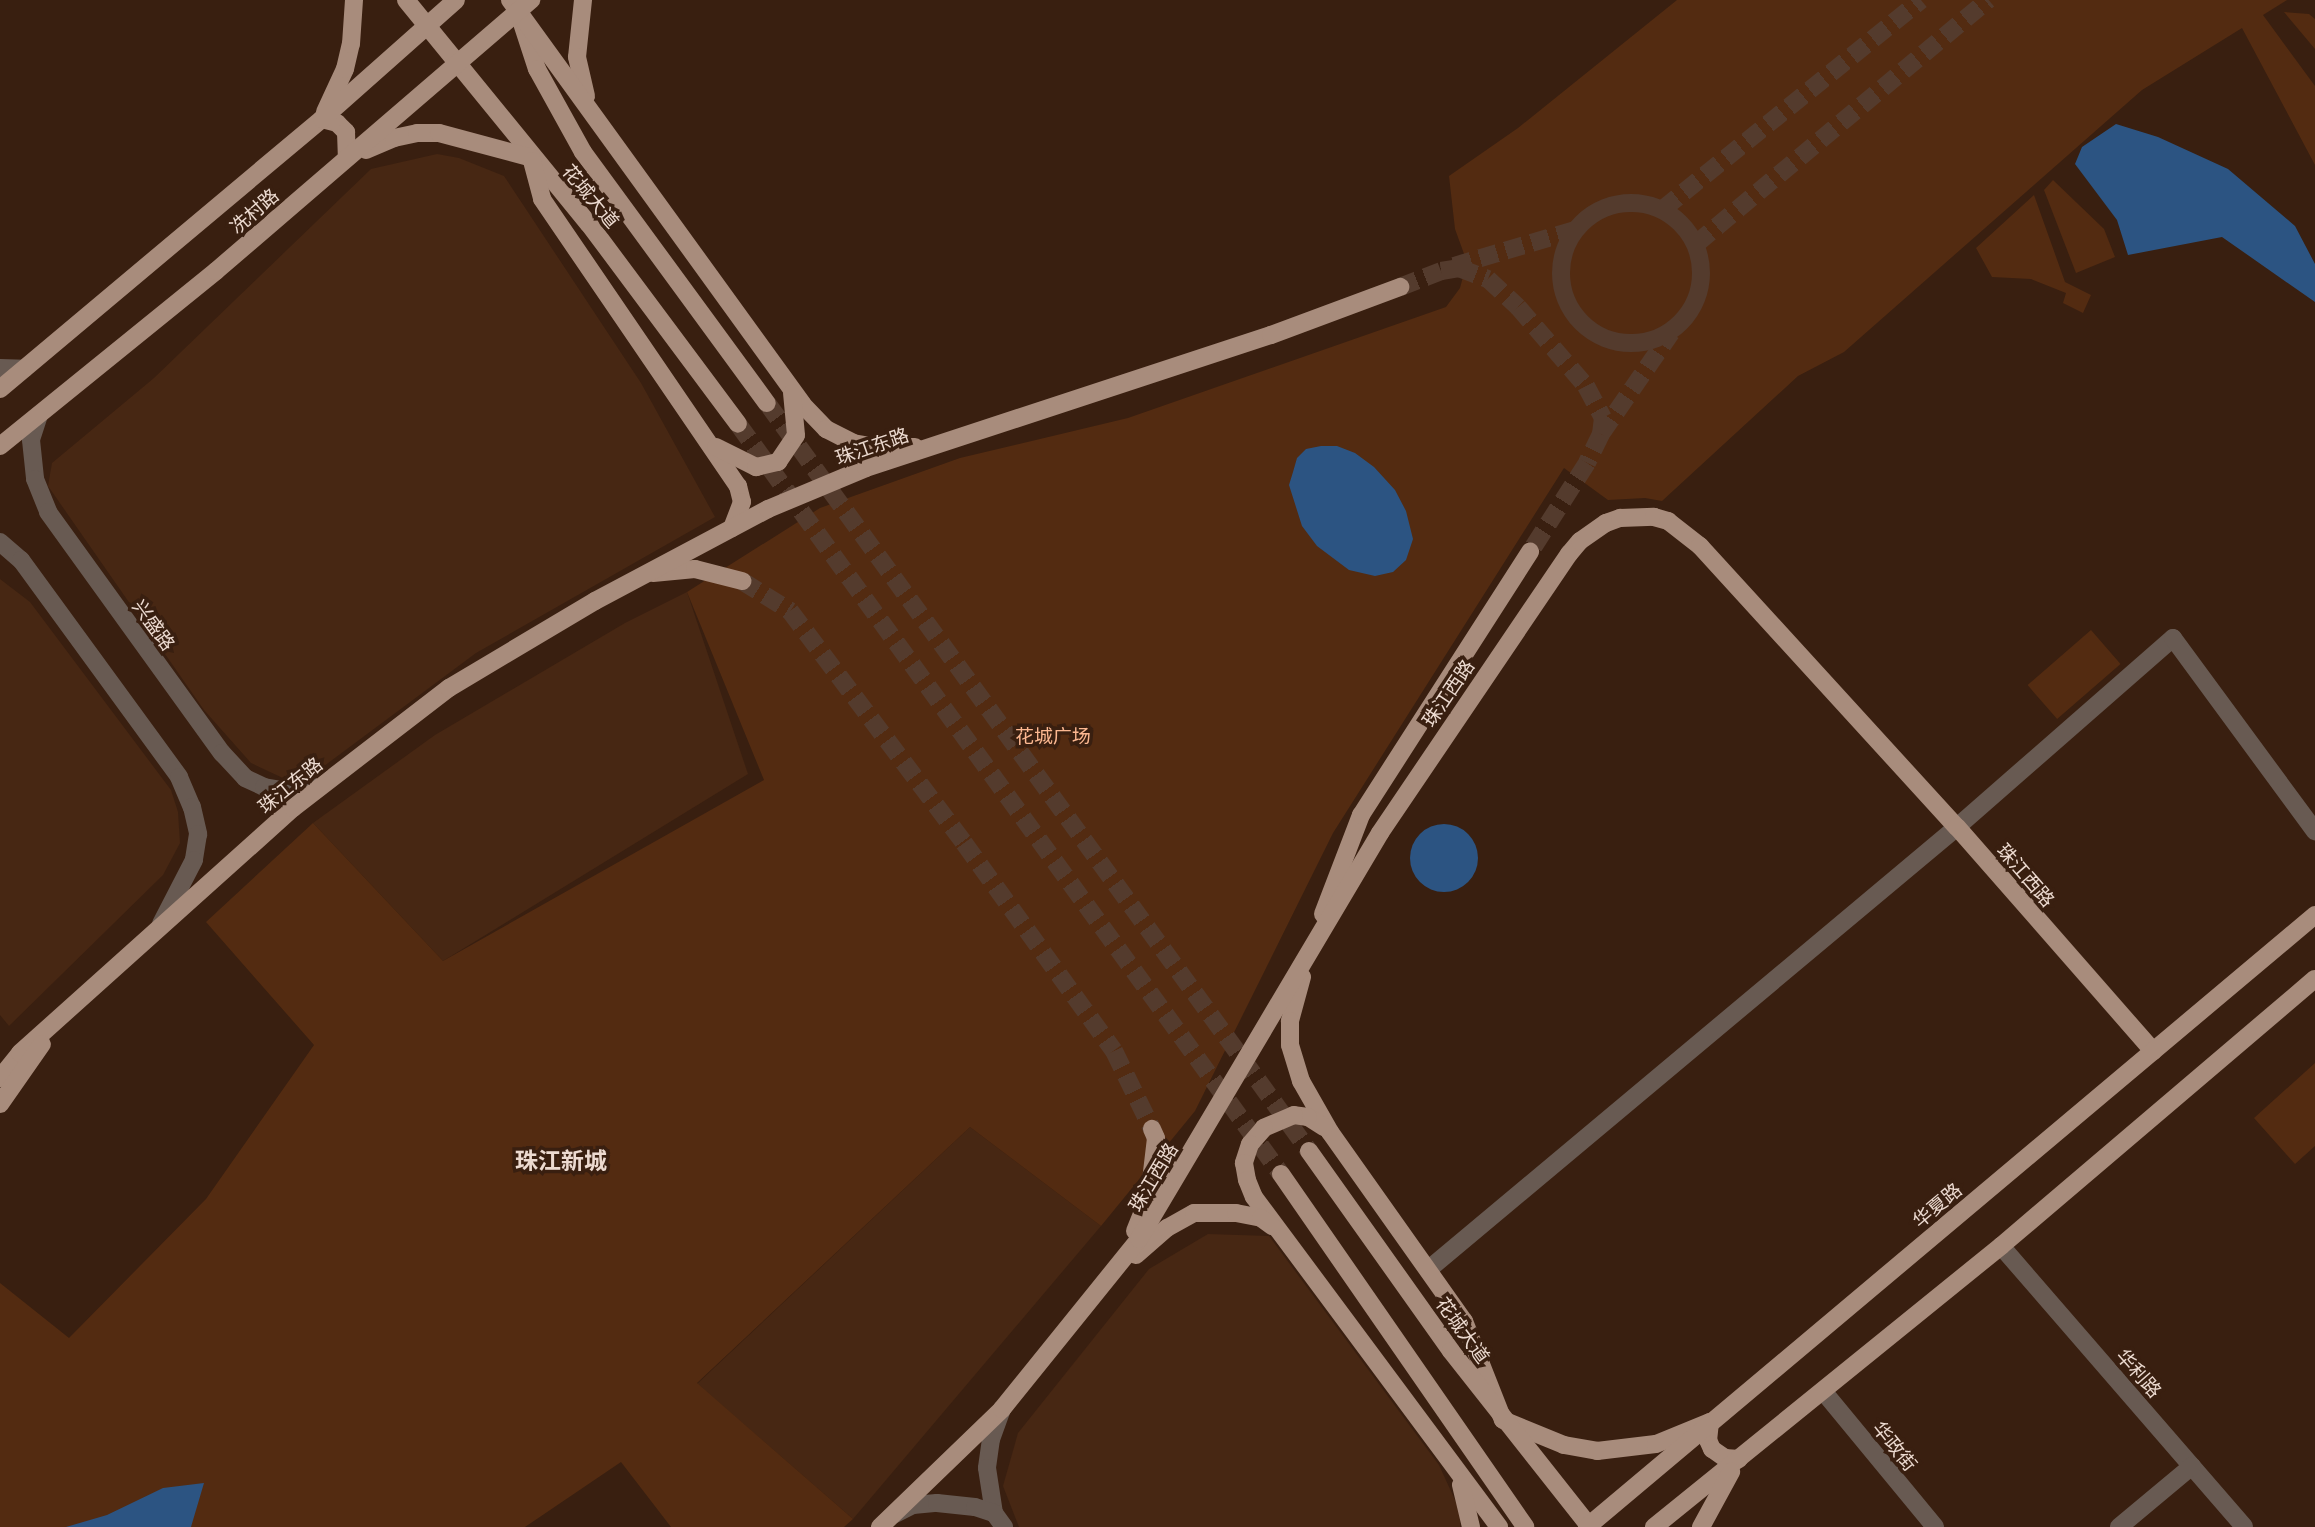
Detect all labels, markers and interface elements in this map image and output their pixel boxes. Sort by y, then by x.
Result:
street label: 花城大道 [558,160,624,232]
street label: 冼村路 [225,184,283,238]
street label: 珠江东路 [832,423,912,469]
street label: 兴盛路 [128,595,180,655]
street label: 珠江西路 [1417,655,1479,731]
park label: 花城广场 [1015,725,1091,747]
street label: 珠江东路 [253,752,327,818]
street label: 珠江西路 [1992,839,2060,911]
street label: 珠江西路 [1124,1139,1182,1215]
district label: 珠江新城 [515,1146,607,1174]
street label: 华夏路 [1908,1178,1966,1232]
street label: 花城大道 [1431,1293,1495,1367]
street label: 华利路 [2112,1344,2166,1402]
street label: 华政街 [1868,1417,1922,1475]

